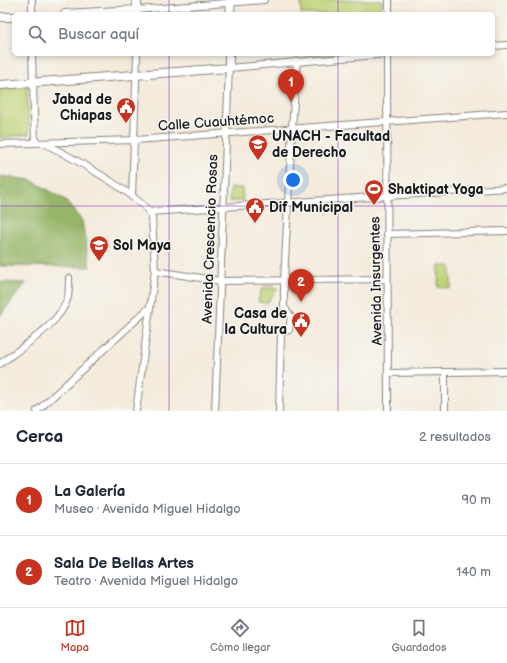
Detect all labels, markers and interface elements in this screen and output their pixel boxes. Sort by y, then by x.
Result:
search box [12,12,495,56]
icon: search [26,23,48,45]
text: Buscar aquí [58,25,139,44]
pin: 1 [278,69,304,102]
place label: Jabad de Chiapas [53,91,112,124]
public building icon: Jabad de Chiapas [115,96,137,124]
street label: Calle Cuauhtémoc [157,109,275,135]
place label: UNACH - Facultad de Derecho [272,128,390,161]
school or university icon: UNACH - Facultad de Derecho [247,133,269,161]
street label: Avenida Crescencio Rosas [199,154,221,324]
your location [283,170,303,190]
sports icon: Shaktipat Yoga [363,178,385,206]
place label: Shaktipat Yoga [388,181,484,198]
public building icon: Dif Municipal [244,196,266,224]
place label: Dif Municipal [269,199,353,216]
street label: Avenida Insurgentes [366,216,386,346]
school or university icon: Sol Maya [88,234,110,262]
place label: Sol Maya [113,237,171,254]
pin: 2 [288,269,314,302]
place label: Casa de la Cultura [225,305,287,338]
public building icon: Casa de la Cultura [290,310,312,338]
text: Cerca [16,427,63,447]
text: 2 resultados [419,429,491,445]
text: La Galería [54,482,125,501]
text: 1 [26,492,32,508]
text: 90 m [462,492,491,508]
text: Museo · Avenida Miguel Hidalgo [54,501,241,517]
text: Sala De Bellas Artes [54,554,194,573]
text: 2 [25,564,33,580]
text: 140 m [456,564,491,580]
text: Teatro · Avenida Miguel Hidalgo [54,573,238,589]
tab: Mapa [61,617,89,654]
tab: Cómo llegar [210,617,270,654]
tab: Guardados [392,617,446,654]

